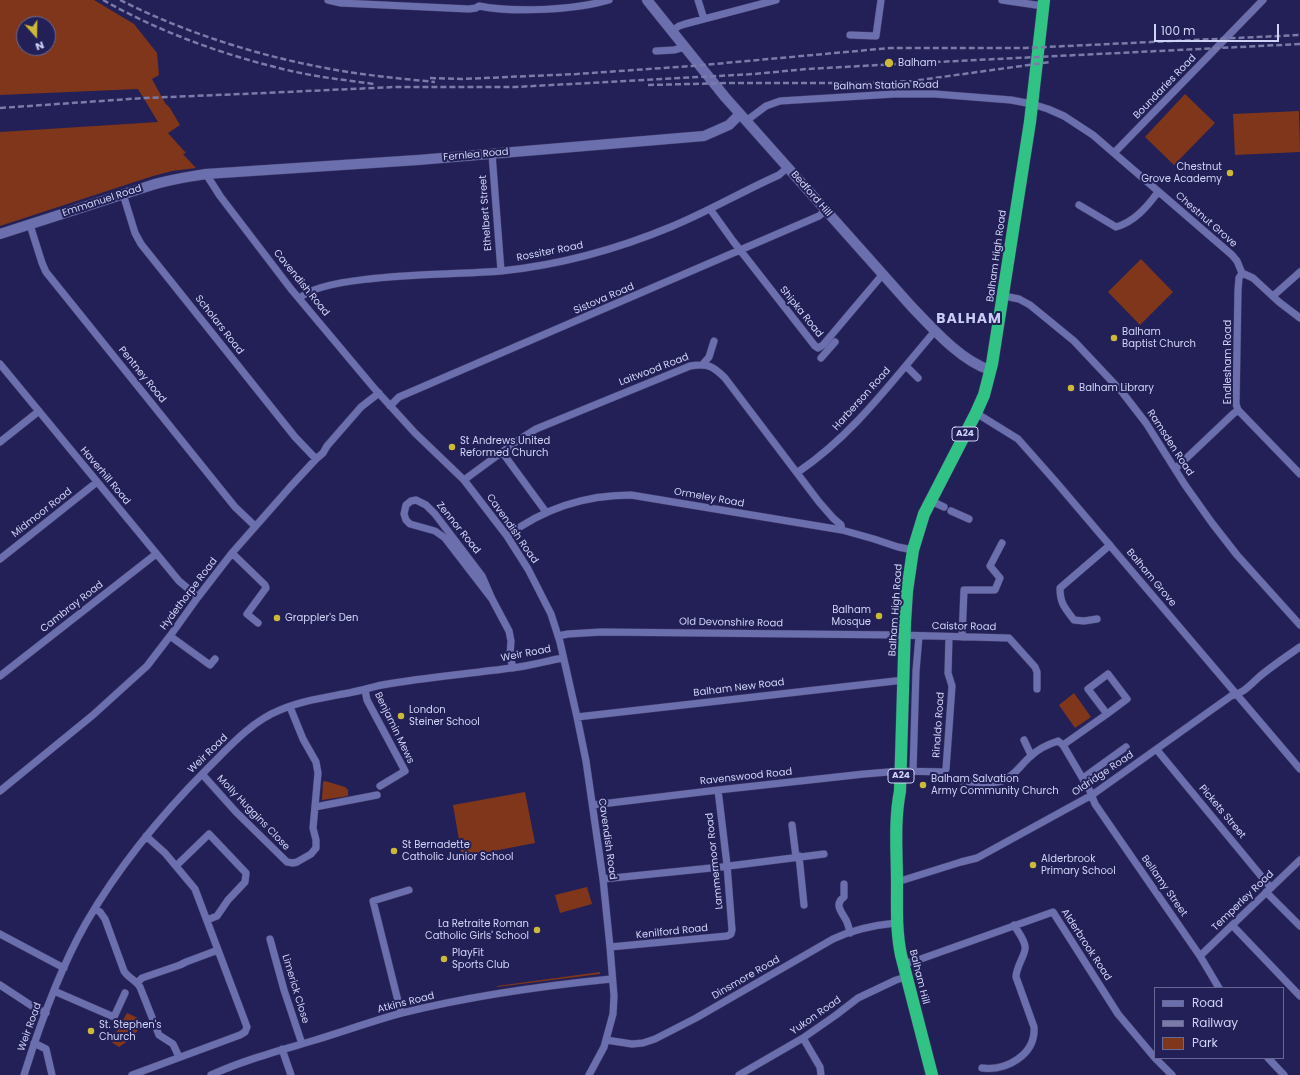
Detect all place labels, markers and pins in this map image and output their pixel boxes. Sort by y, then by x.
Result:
marker: Balham [883,57,895,69]
place label: Balham [898,57,937,69]
place label: Chestnut Grove Academy [1141,161,1222,184]
marker: Chestnut Grove Academy [1225,168,1235,178]
place label: Balham Baptist Church [1122,326,1196,350]
marker: Balham Baptist Church [1109,333,1119,343]
place label: Balham Library [1079,382,1154,394]
marker: Balham Library [1066,383,1076,393]
place label: St Andrews United Reformed Church [460,435,550,458]
marker: St Andrews United Reformed Church [447,442,457,452]
place label: Balham Mosque [831,604,871,628]
marker: Balham Mosque [874,611,884,621]
place label: Grappler's Den [285,612,358,624]
marker: Grappler's Den [272,613,282,623]
place label: London Steiner School [409,704,480,728]
marker: London Steiner School [396,711,406,721]
place label: Balham Salvation Army Community Church [931,773,1059,796]
marker: Balham Salvation Army Community Church [918,780,928,790]
place label: St Bernadette Catholic Junior School [402,839,514,862]
marker: St Bernadette Catholic Junior School [389,846,399,856]
place label: Alderbrook Primary School [1041,853,1116,876]
marker: Alderbrook Primary School [1028,860,1038,870]
place label: La Retraite Roman Catholic Girls' School [425,918,529,942]
marker: La Retraite Roman Catholic Girls' School [532,925,542,935]
place label: PlayFit Sports Club [452,947,510,970]
marker: PlayFit Sports Club [439,954,449,964]
place label: St. Stephen's Church [99,1019,162,1042]
marker: St. Stephen's Church [86,1026,96,1036]

